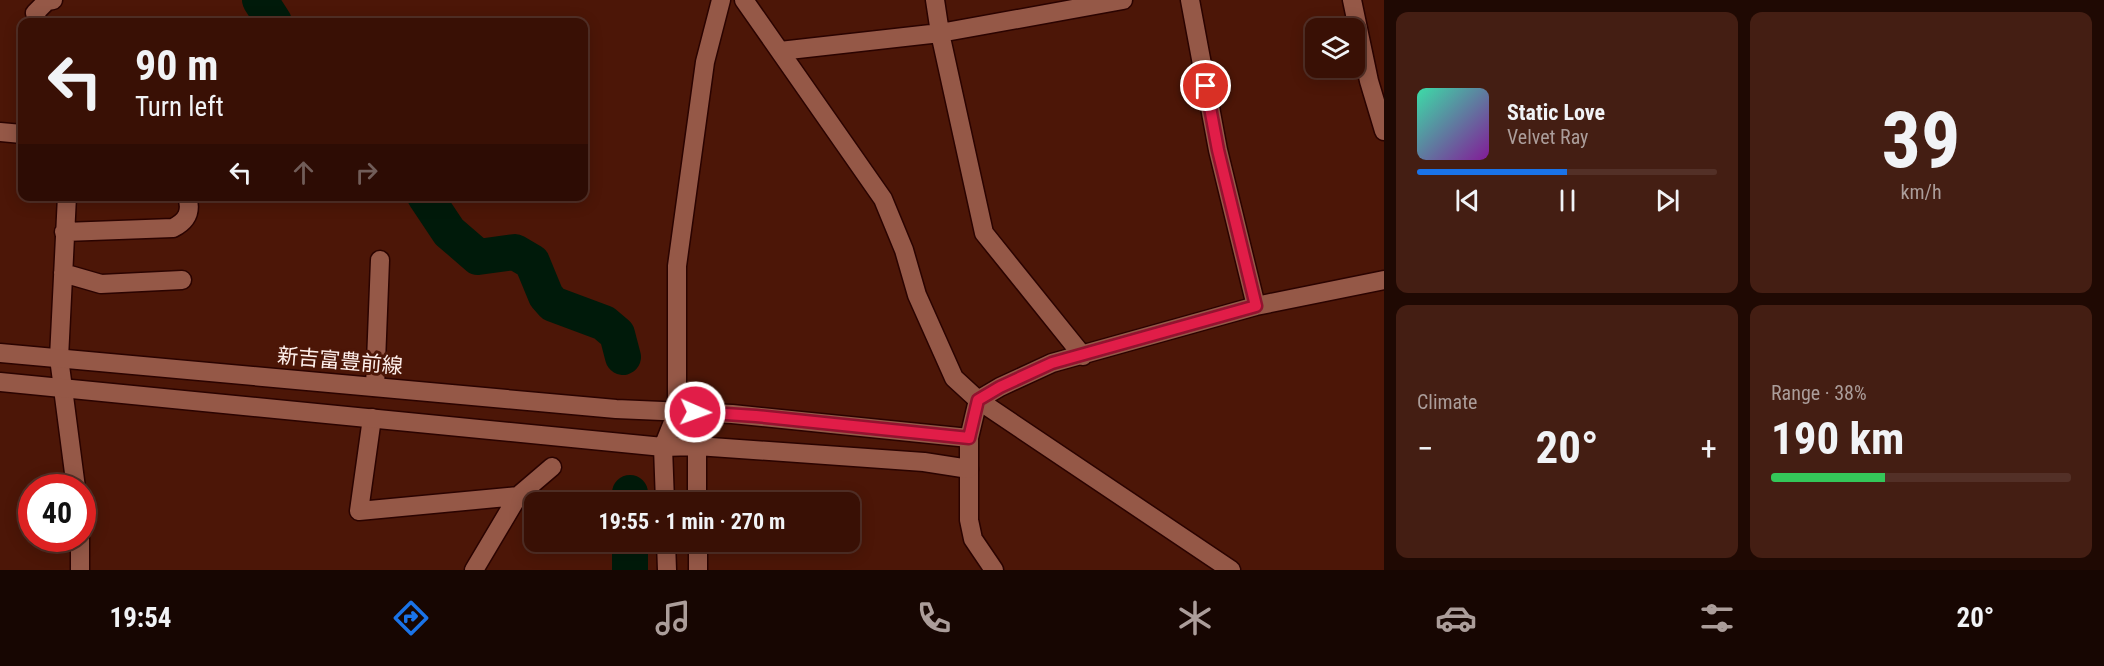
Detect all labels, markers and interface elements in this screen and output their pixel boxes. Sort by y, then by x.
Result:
map controls [1305,18,1365,78]
button: layers [1305,18,1365,78]
text: 90 m [135,41,218,90]
icon: left [36,42,114,120]
pin [1180,60,1231,111]
icon: arrive [1189,69,1222,102]
text: Turn left [135,91,224,123]
text: 39 [1882,95,1960,186]
text: Static Love [1507,100,1605,125]
text: Velvet Ray [1507,125,1588,149]
icon: left [224,156,257,189]
icon: ahead [287,156,320,189]
icon: right [350,156,383,189]
text: km/h [1900,180,1942,204]
icon: previous [1451,184,1484,217]
icon: pause [1551,184,1584,217]
icon: next [1651,184,1684,217]
street label: 新吉富豊前線 [276,344,404,378]
position arrow [663,380,727,444]
text: Range · 38% [1771,381,1867,405]
text: Climate [1417,390,1477,414]
text: 190 km [1771,412,1904,465]
text: 20° [1536,421,1599,474]
text: − [1417,429,1434,468]
text: + [1701,429,1717,468]
speed limit sign: 40 [18,474,96,552]
text: 19:55 · 1 min · 270 m [599,509,785,534]
icon: directions [390,597,432,639]
icon: music [652,597,694,639]
icon: phone [913,597,955,639]
icon: climate [1174,597,1216,639]
icon: car [1435,597,1477,639]
icon: filters [1696,597,1738,639]
text: 19:54 [110,602,171,634]
text: 20° [1957,602,1994,634]

